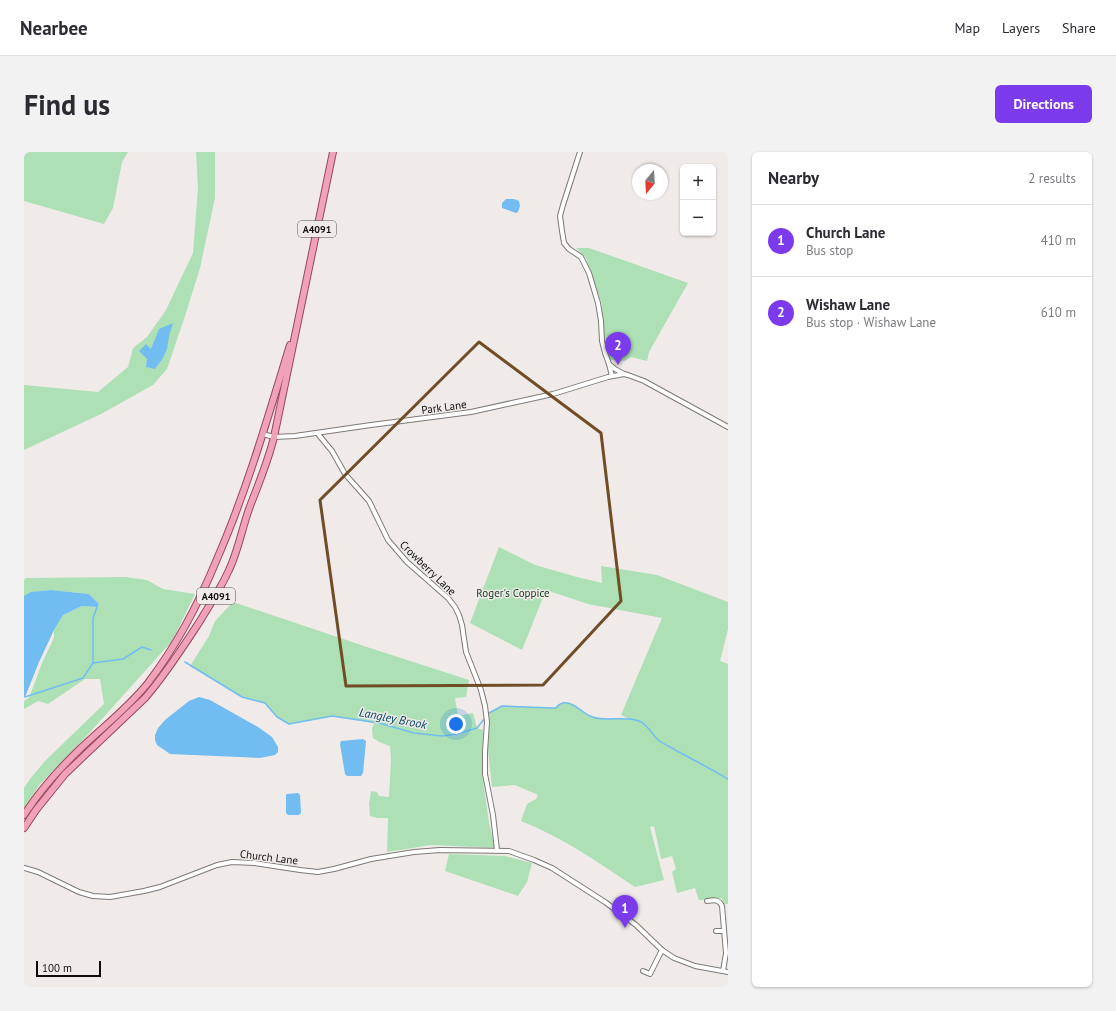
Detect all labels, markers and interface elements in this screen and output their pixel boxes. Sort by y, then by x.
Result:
text: Nearbee [20,16,88,40]
text: Map [954,19,980,37]
text: Layers [1002,19,1040,37]
text: Share [1062,19,1096,37]
button: Directions [995,85,1092,123]
text: Find us [24,86,110,123]
north arrow [632,164,668,200]
map controls [680,164,716,236]
button: + [680,164,716,200]
text: Nearby [768,167,819,189]
text: 2 results [1028,170,1076,187]
button: − [680,200,716,236]
road number: A4091 [298,221,336,237]
text: Church Lane [806,223,885,242]
text: 1 [777,232,785,249]
text: 410 m [1041,232,1076,249]
text: Bus stop [806,242,853,259]
text: Wishaw Lane [806,295,890,314]
text: 2 [777,304,785,321]
text: 610 m [1041,304,1076,321]
text: Bus stop · Wishaw Lane [806,314,936,331]
pin: 2 [605,332,631,365]
street label: Park Lane [421,397,468,417]
street label: Crowberry Lane [397,538,459,599]
park label: Roger's Coppice [476,586,550,600]
road number: A4091 [197,588,235,604]
water label: Langley Brook [358,704,429,732]
your location [446,714,466,734]
street label: Church Lane [239,846,299,868]
pin: 1 [612,895,638,928]
scale bar [36,959,101,978]
text: 100 m [42,961,72,975]

